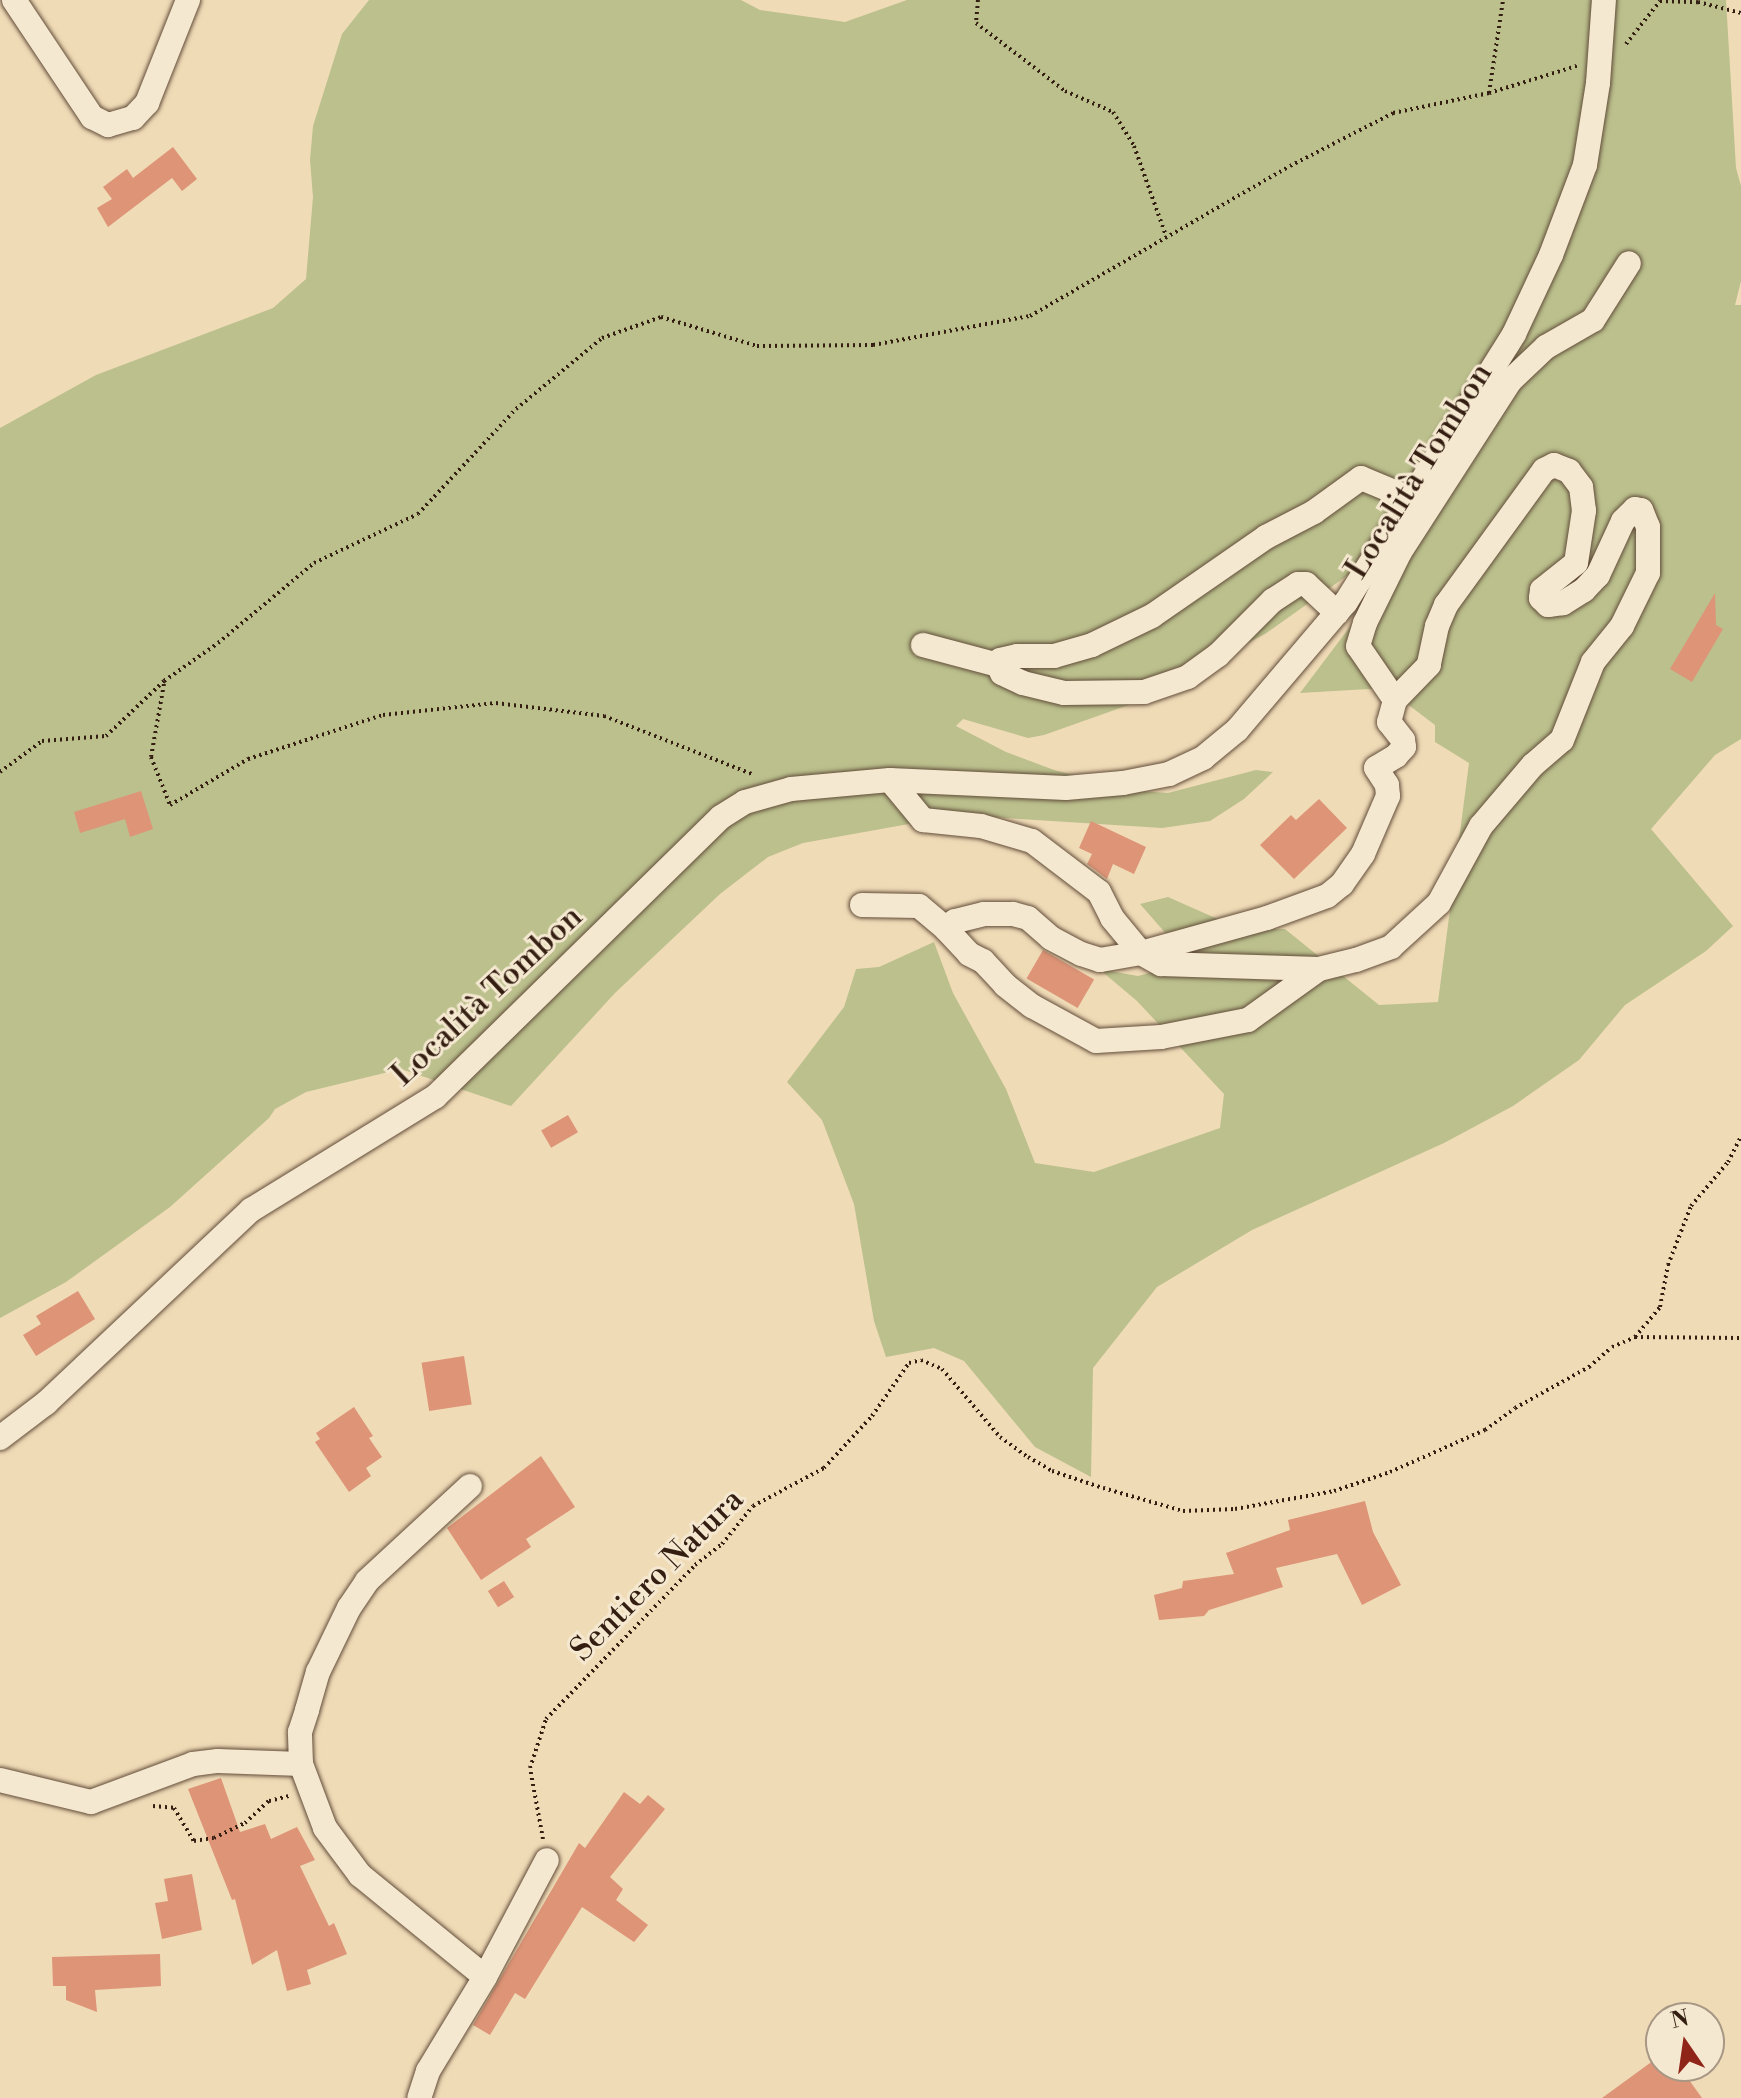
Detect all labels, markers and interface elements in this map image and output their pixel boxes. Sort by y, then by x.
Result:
street label: Località Tombon [1337,356,1501,586]
street label: Località Tombon [384,898,590,1094]
street label: Sentiero Natura [563,1481,751,1669]
north arrow [1645,2002,1725,2082]
text: N [1668,2005,1691,2035]

